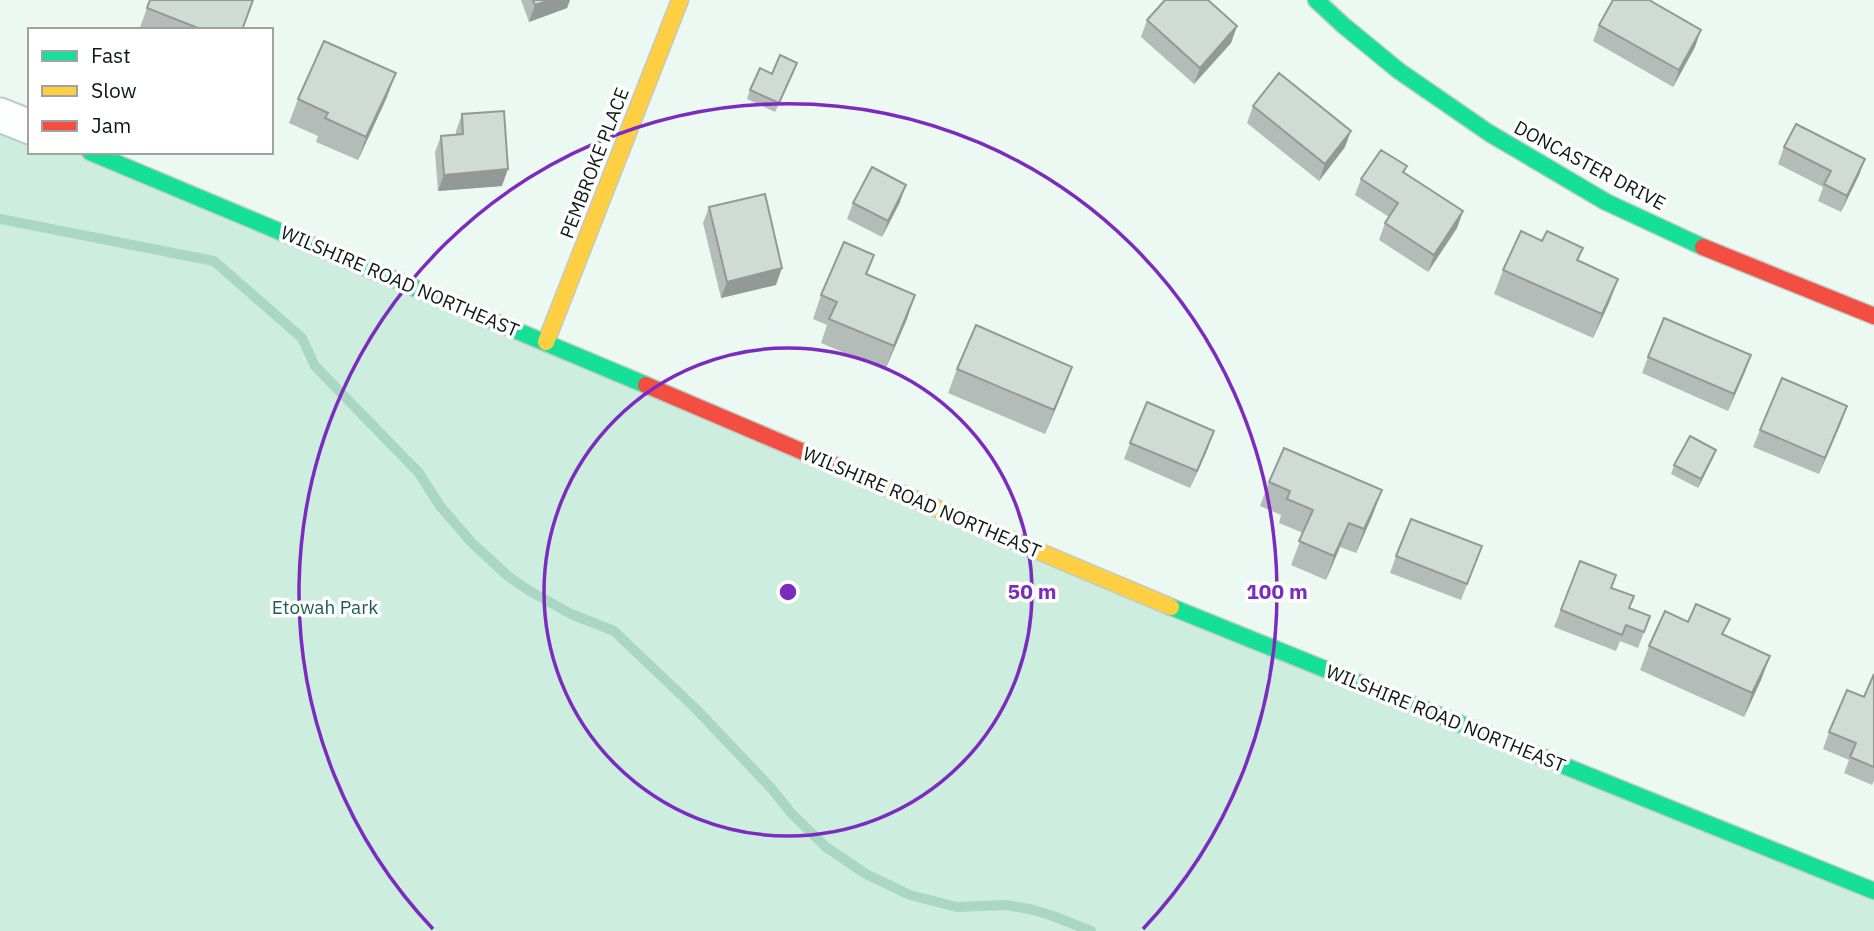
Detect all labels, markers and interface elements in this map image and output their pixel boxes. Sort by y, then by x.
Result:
legend [28,28,273,154]
text: Fast [91,41,131,69]
text: Slow [91,76,137,104]
street label: PEMBROKE PLACE [554,84,634,242]
text: Jam [91,111,131,139]
street label: DONCASTER DRIVE [1510,115,1670,215]
street label: WILSHIRE ROAD NORTHEAST [277,220,523,342]
street label: WILSHIRE ROAD NORTHEAST [799,441,1045,563]
text: 50 m [1008,577,1056,605]
text: 100 m [1246,577,1308,605]
centre of rings [776,580,800,604]
park label: Etowah Park [272,595,378,619]
street label: WILSHIRE ROAD NORTHEAST [1323,659,1569,777]

